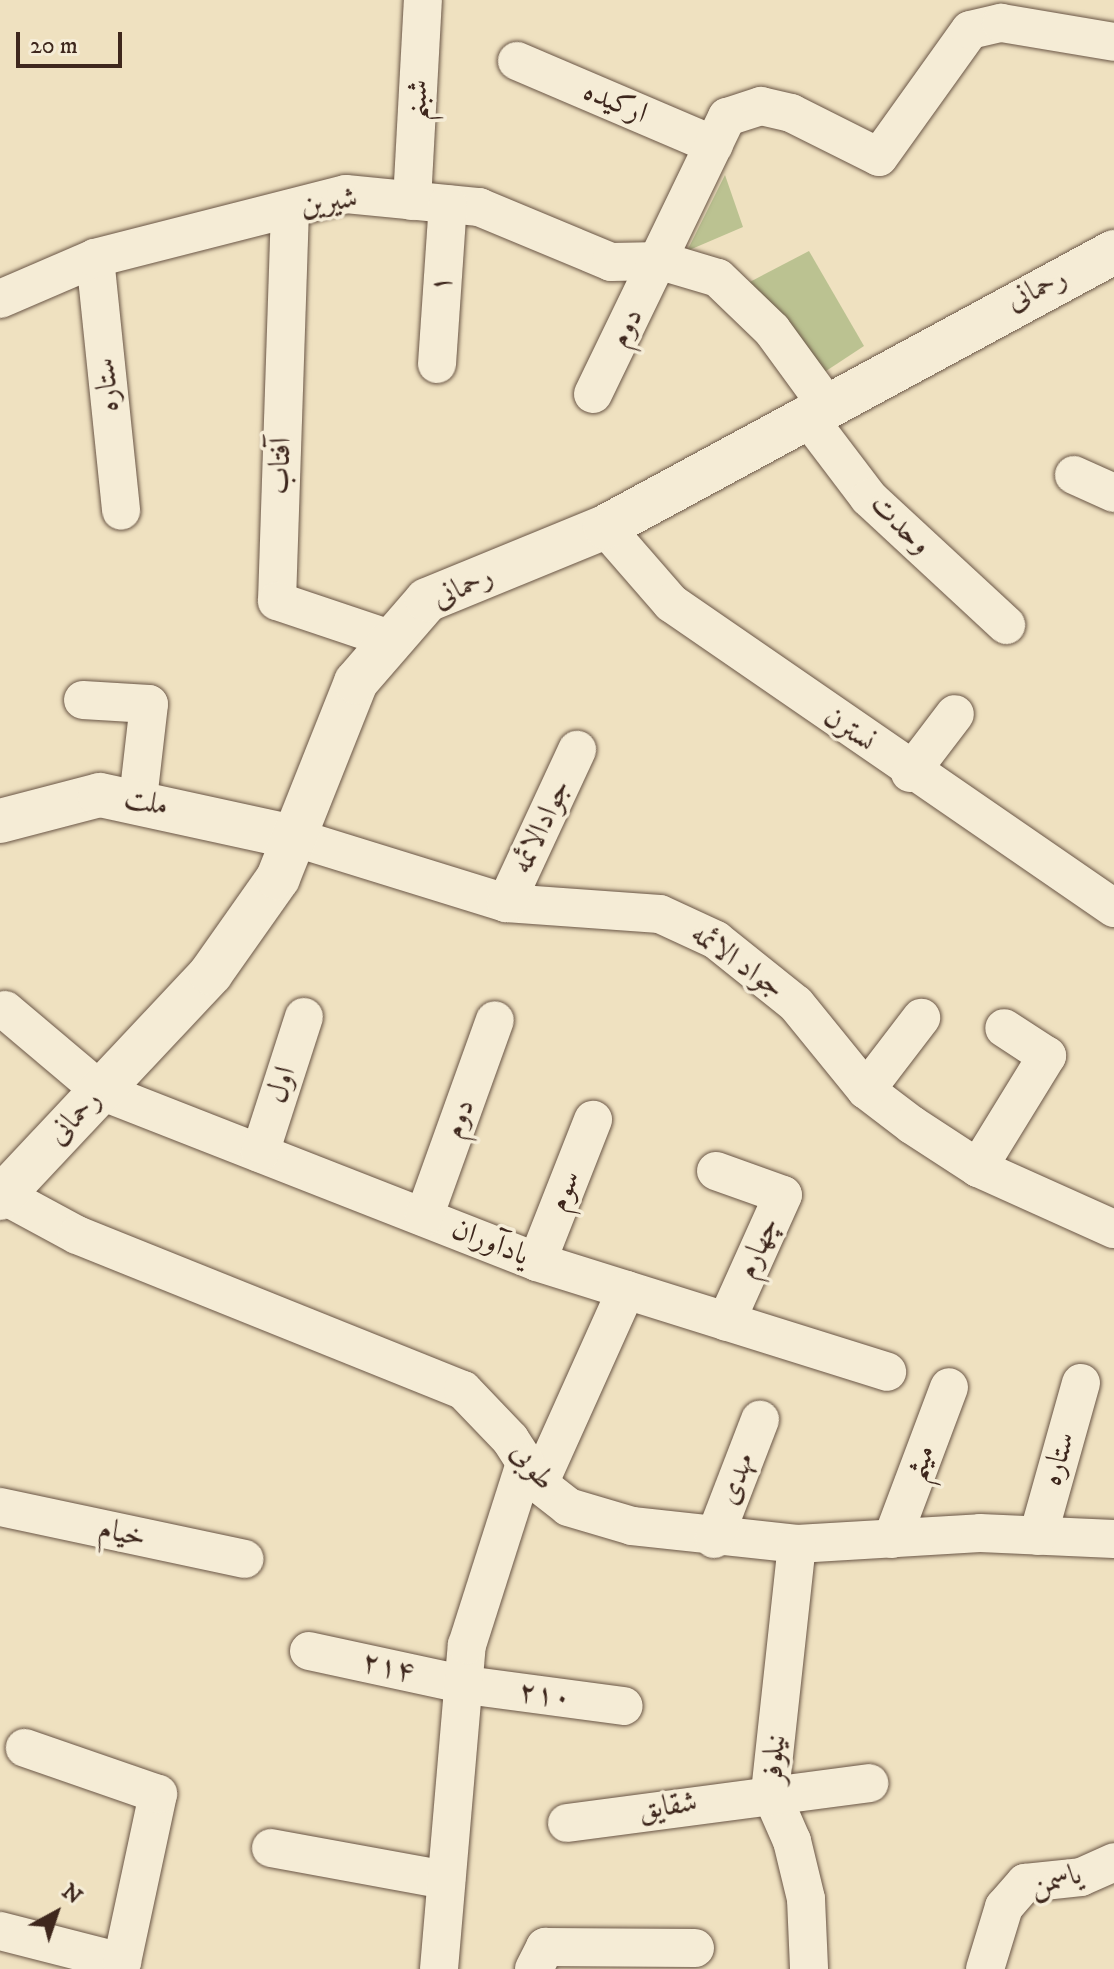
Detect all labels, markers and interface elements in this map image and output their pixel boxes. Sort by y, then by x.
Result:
scale bar [20,16,126,66]
text: 20 m [30,31,78,61]
street label: ارکیده [577,73,653,133]
street label: شبنم [399,78,437,122]
street label: شیرین [298,181,360,225]
street label: رحمانی [1001,260,1073,320]
street label: ۱ [423,274,461,294]
street label: دوم [602,302,652,354]
street label: ستاره [87,356,129,414]
street label: آفتاب [262,437,300,495]
street label: وحدت [862,487,938,563]
street label: رحمانی [427,558,499,618]
street label: نسترن [816,699,882,761]
street label: جوادالائمه [504,774,580,880]
street label: ملت [121,781,171,825]
street label: جواد الائمه [683,917,791,1007]
street label: اول [259,1062,305,1108]
street label: رحمانی [40,1083,110,1153]
street label: دوم [436,1094,484,1144]
street label: سوم [541,1165,589,1217]
street label: یادآوران [446,1211,534,1275]
street label: چهارم [730,1212,788,1284]
street label: ستاره [1034,1428,1084,1490]
street label: طوبی [502,1436,562,1498]
street label: میثم [898,1440,944,1486]
street label: مهدی [711,1448,763,1510]
street label: خیام [95,1511,149,1557]
street label: ۲۱۴ [359,1645,417,1691]
street label: ۲۱۰ [517,1675,573,1717]
street label: نیلوفر [756,1733,794,1785]
street label: شقایق [636,1785,700,1829]
street label: یاسمن [1026,1857,1086,1905]
north arrow [16,1873,96,1953]
text: N [56,1878,87,1910]

